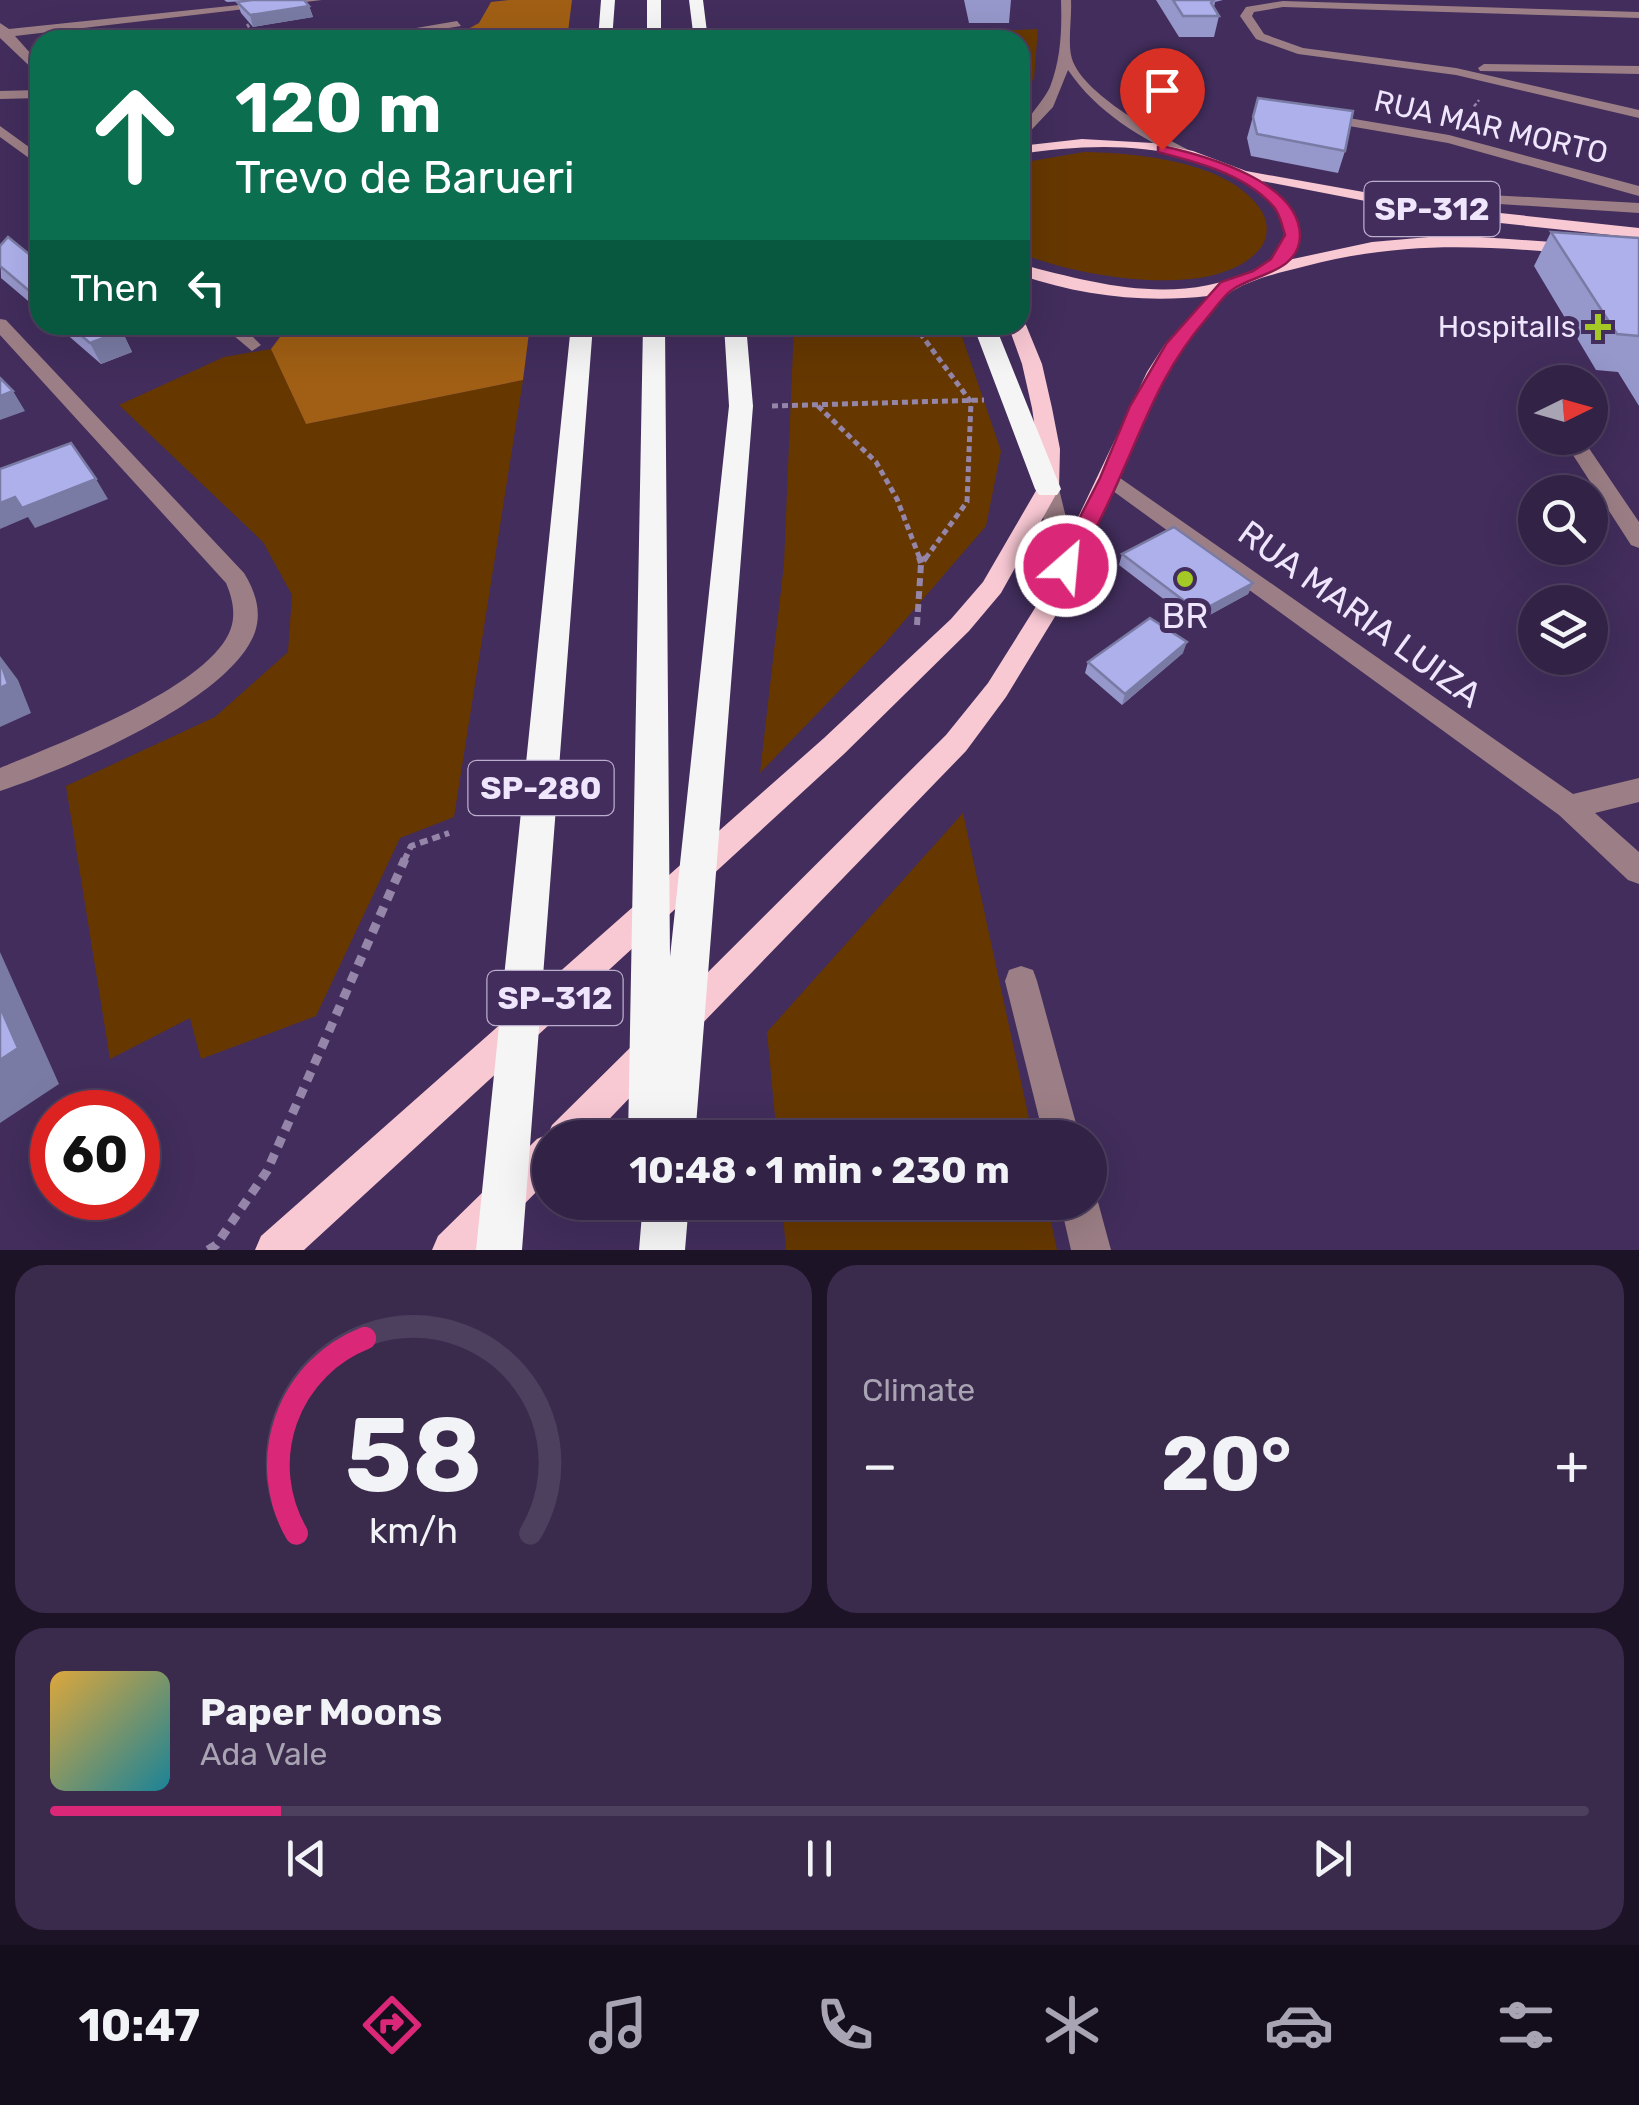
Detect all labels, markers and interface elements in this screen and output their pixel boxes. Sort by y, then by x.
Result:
pin [1120,48,1205,151]
icon: arrive [1135,63,1190,118]
text: 120 m [235,67,442,150]
icon: ahead [70,70,200,200]
street label: RUA MAR MORTO [1371,83,1611,171]
text: Trevo de Barueri [235,151,575,204]
road number: SP-312 [1364,182,1500,236]
icon: left [179,260,234,315]
text: Then [70,265,159,311]
place label: HospitalIs [1438,309,1576,345]
marker: HospitalIs [1585,314,1611,340]
north arrow [1518,365,1608,455]
map controls [1518,365,1608,675]
button: search [1518,475,1608,565]
street label: RUA MARIA LUIZA [1230,512,1490,716]
position arrow [1014,514,1118,618]
marker: BR [1174,568,1196,590]
button: layers [1518,585,1608,675]
place label: BR [1162,595,1208,637]
road number: SP-280 [468,761,614,815]
road number: SP-312 [488,971,622,1025]
speed limit sign: 60 [30,1090,160,1220]
text: 10:48 · 1 min · 230 m [629,1147,1010,1193]
text: Climate [862,1371,975,1409]
text: 58 [345,1394,482,1517]
text: 20° [1161,1420,1292,1509]
text: − [862,1433,898,1498]
text: + [1555,1433,1589,1498]
text: km/h [369,1510,458,1552]
text: Paper Moons [200,1689,442,1735]
text: Ada Vale [200,1735,327,1773]
icon: previous [279,1831,334,1886]
icon: pause [792,1831,847,1886]
icon: next [1305,1831,1360,1886]
icon: directions [357,1990,427,2060]
icon: music [583,1990,653,2060]
icon: phone [810,1990,880,2060]
icon: climate [1037,1990,1107,2060]
icon: car [1264,1990,1334,2060]
icon: filters [1491,1990,1561,2060]
text: 10:47 [78,1999,200,2052]

